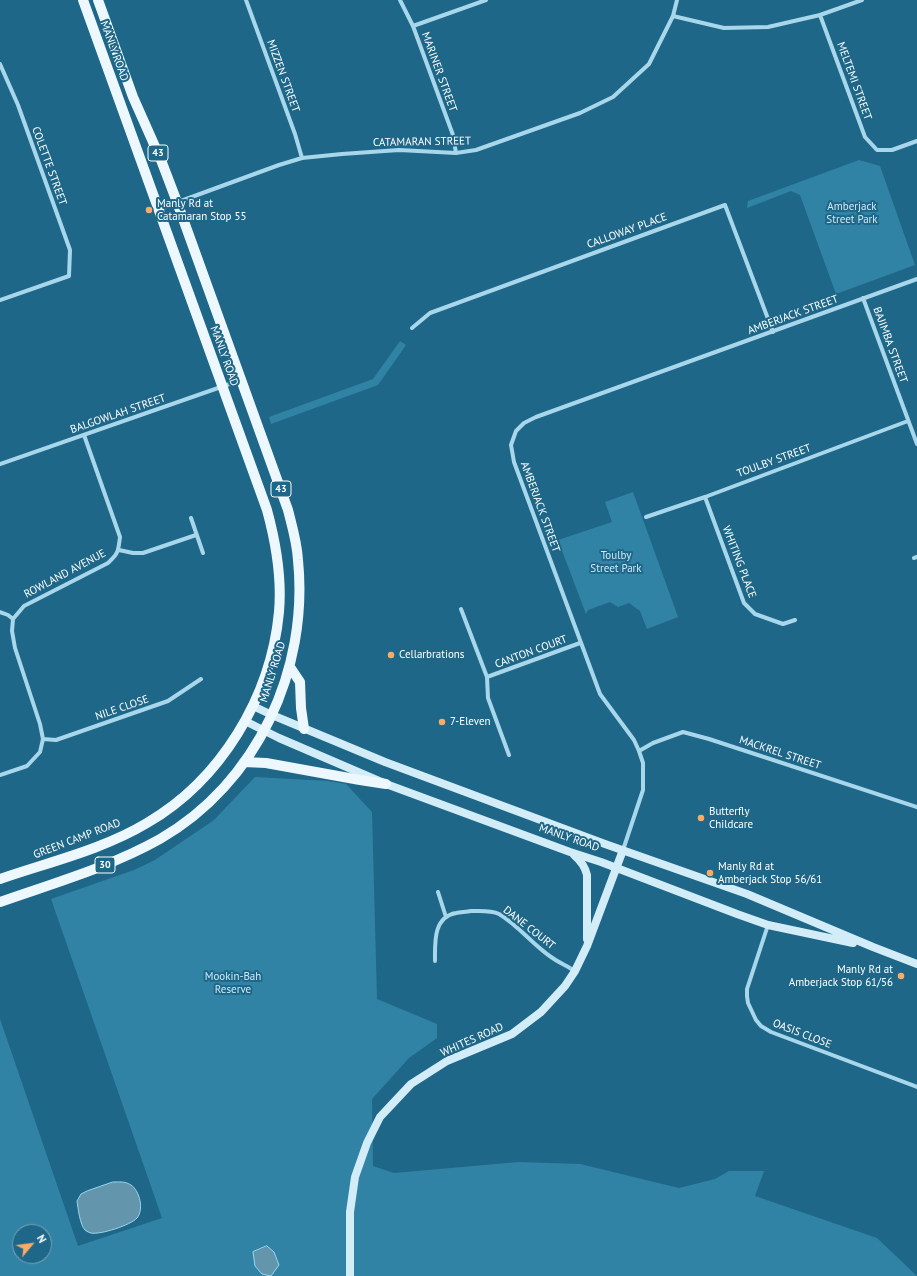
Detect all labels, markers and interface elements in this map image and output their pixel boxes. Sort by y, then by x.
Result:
street label: MANLY ROAD [97,19,131,83]
street label: MARINER STREET [418,30,460,114]
street label: MIZZEN STREET [264,38,302,114]
street label: MELTEMI STREET [834,40,874,122]
street label: COLETTE STREET [29,125,69,207]
street label: CATAMARAN STREET [373,135,471,149]
road number: 43 [148,145,168,161]
place label: Manly Rd at Catamaran Stop 55 [157,197,246,223]
park label: Amberjack Street Park [826,200,878,226]
marker: Manly Rd at Catamaran Stop 55 [144,205,154,215]
street label: CALLOWAY PLACE [585,210,669,252]
street label: AMBERJACK STREET [746,292,840,338]
street label: BAJIMBA STREET [870,305,910,385]
street label: MANLY ROAD [207,324,241,388]
street label: BALGOWLAH STREET [69,392,167,436]
street label: TOULBY STREET [735,441,813,481]
street label: AMBERJACK STREET [517,460,563,554]
road number: 43 [271,481,291,497]
street label: WHITING PLACE [719,524,759,600]
street label: ROWLAND AVENUE [22,547,108,601]
park label: Toulby Street Park [590,549,642,575]
street label: CANTON COURT [493,633,569,671]
street label: MANLY ROAD [257,640,289,704]
place label: Cellarbrations [399,648,464,662]
marker: Cellarbrations [386,650,396,660]
street label: NILE CLOSE [94,693,150,723]
place label: 7-Eleven [450,715,490,729]
marker: 7-Eleven [437,717,447,727]
street label: MACKREL STREET [737,734,823,772]
place label: Butterfly Childcare [709,805,753,831]
marker: Butterfly Childcare [696,813,706,823]
street label: GREEN CAMP ROAD [31,816,123,862]
street label: MANLY ROAD [537,821,601,855]
road number: 30 [95,857,115,873]
place label: Manly Rd at Amberjack Stop 56/61 [718,860,822,886]
marker: Manly Rd at Amberjack Stop 56/61 [705,868,715,878]
street label: DANE COURT [500,904,558,952]
place label: Manly Rd at Amberjack Stop 61/56 [789,963,893,989]
park label: Mookin-Bah Reserve [205,970,261,996]
marker: Manly Rd at Amberjack Stop 61/56 [896,971,906,981]
street label: OASIS CLOSE [771,1017,833,1051]
street label: WHITES ROAD [439,1020,505,1060]
north arrow [12,1224,52,1264]
text: N [34,1232,49,1245]

